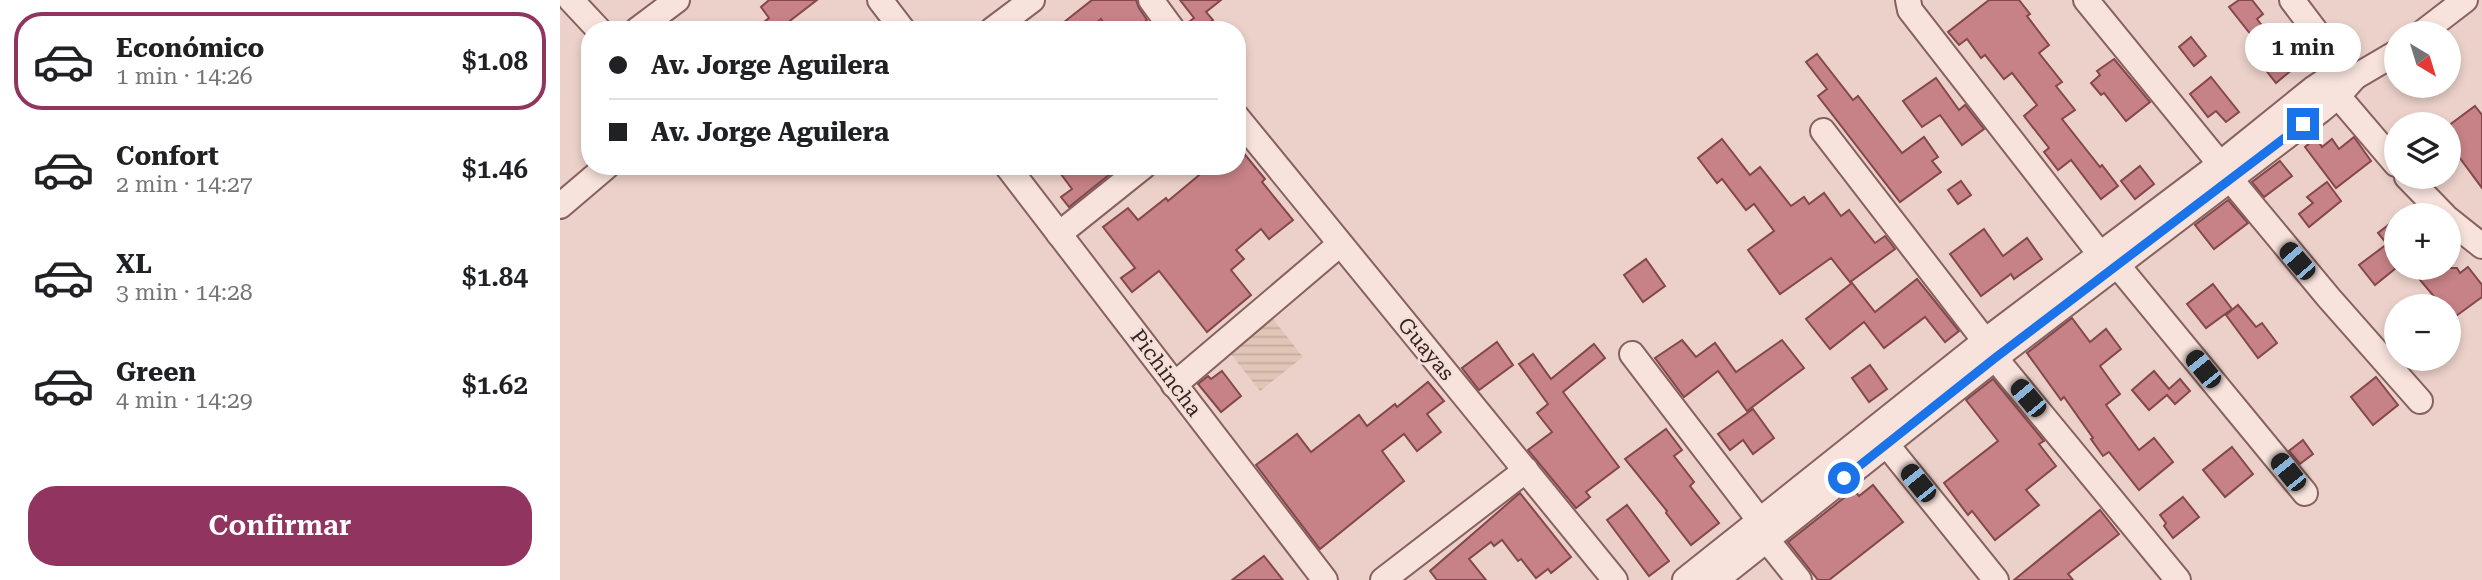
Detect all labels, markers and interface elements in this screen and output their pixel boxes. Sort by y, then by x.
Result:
north arrow [2384,21,2460,98]
map controls [2384,21,2461,371]
callout: 1 min [2245,23,2361,72]
icon: car [32,30,95,93]
text: Económico [116,33,264,63]
text: 1 min [2271,34,2335,61]
text: $1.08 [462,46,528,76]
text: Av. Jorge Aguilera [651,50,889,80]
text: 1 min · 14:26 [116,63,253,90]
route end [2287,108,2319,140]
button: layers [2384,112,2461,189]
text: Av. Jorge Aguilera [651,117,889,147]
icon: car [32,138,95,201]
text: Confort [116,141,219,171]
text: $1.46 [462,154,528,184]
text: 2 min · 14:27 [116,171,253,198]
button: + [2384,203,2461,280]
car [2276,238,2319,284]
icon: car [32,246,95,309]
text: XL [116,249,152,279]
text: $1.84 [462,262,528,292]
text: 3 min · 14:28 [116,279,253,306]
button: − [2384,294,2461,371]
street label: Guayas [1393,313,1459,385]
street label: Pichincha [1126,325,1207,422]
car [2182,346,2225,392]
icon: car [32,354,95,417]
text: Green [116,357,196,387]
text: $1.62 [462,370,528,400]
car [2007,375,2050,421]
text: 4 min · 14:29 [116,387,253,414]
car [2267,449,2310,495]
car [1897,460,1940,506]
route start [1828,462,1860,494]
button: Confirmar [28,486,532,566]

